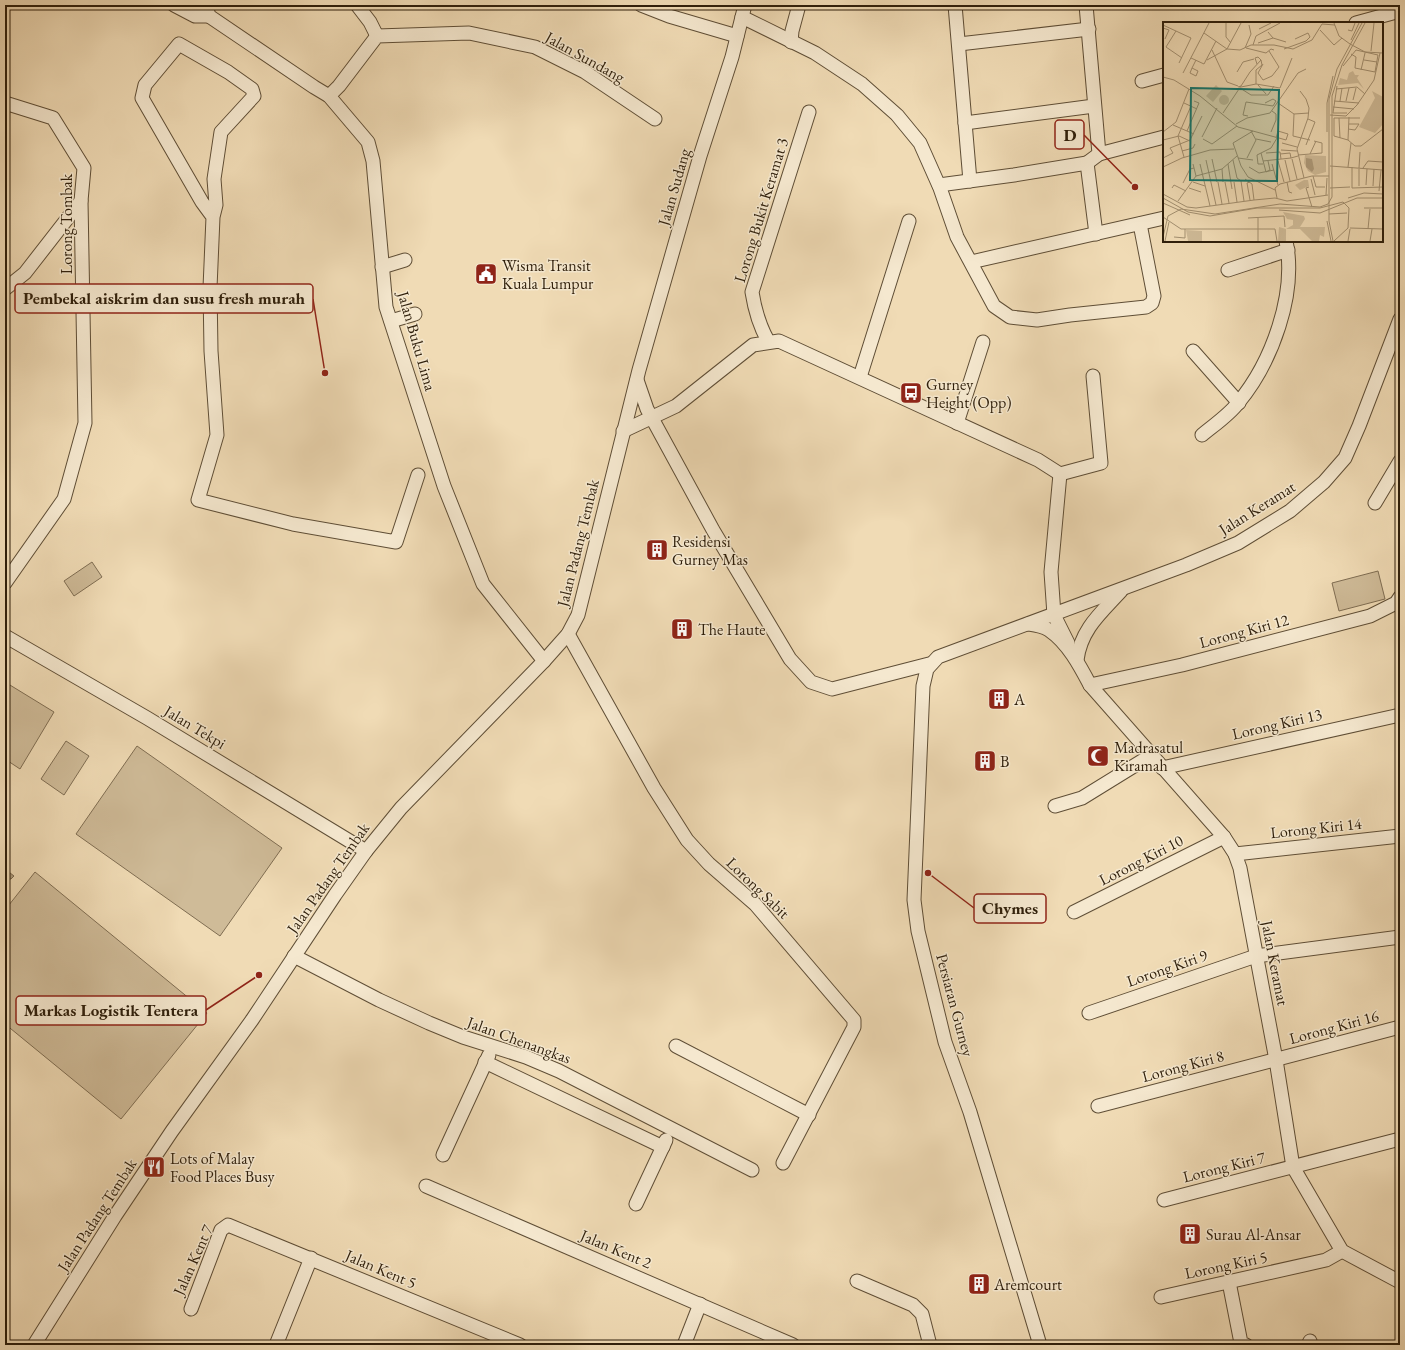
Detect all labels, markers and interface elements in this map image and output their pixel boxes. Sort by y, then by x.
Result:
inset map [1163,22,1383,242]
street label: Jalan Sundang [540,26,629,88]
callout: D [1055,120,1084,149]
text: D [1063,124,1077,146]
street label: Lorong Bukit Keramat 3 [729,135,793,285]
street label: Jalan Sudang [652,145,695,230]
street label: Lorong Tombak [56,173,77,274]
place label: Wisma Transit Kuala Lumpur [502,255,594,294]
public building icon: Wisma Transit Kuala Lumpur [473,261,499,287]
callout: Pembekal aiskrim dan susu fresh murah [15,284,313,313]
text: Pembekal aiskrim dan susu fresh murah [23,287,306,309]
street label: Jalan Buku Lima [392,287,441,394]
place label: Gurney Height (Opp) [926,374,1011,413]
bus stop icon: Gurney Height (Opp) [898,380,924,406]
street label: Jalan Keramat [1213,476,1299,541]
street label: Jalan Padang Tembak [552,477,604,611]
place label: Residensi Gurney Mas [672,531,748,570]
building icon: Residensi Gurney Mas [644,537,670,563]
street label: Lorong Kiri 12 [1197,609,1291,653]
building icon: The Haute [669,616,695,642]
place label: The Haute [698,619,765,640]
building icon: A [986,686,1012,712]
place label: A [1013,689,1026,710]
street label: Jalan Tekpi [158,699,230,754]
street label: Lorong Kiri 13 [1230,703,1324,745]
place label: Madrasatul Kiramah [1114,737,1183,776]
mosque icon: Madrasatul Kiramah [1085,743,1111,769]
building icon: B [972,748,998,774]
place label: B [1000,751,1009,772]
street label: Lorong Kiri 14 [1269,813,1363,843]
street label: Jalan Padang Tembak [281,818,374,939]
street label: Lorong Kiri 10 [1095,830,1187,890]
street label: Lorong Sabit [722,853,794,923]
callout: Chymes [974,894,1046,923]
text: Chymes [982,897,1038,919]
street label: Jalan Keramat [1256,917,1294,1007]
street label: Lorong Kiri 9 [1124,944,1210,992]
street label: Persiaran Gurney [931,951,979,1060]
callout: Markas Logistik Tentera [16,996,206,1025]
text: Markas Logistik Tentera [24,999,199,1021]
street label: Lorong Kiri 16 [1287,1005,1381,1049]
street label: Jalan Chenangkas [462,1011,574,1068]
street label: Lorong Kiri 8 [1140,1045,1227,1087]
street label: Lorong Kiri 7 [1181,1147,1268,1187]
place label: Lots of Malay Food Places Busy [170,1148,276,1187]
street label: Jalan Padang Tembak [51,1154,142,1277]
restaurant icon: Lots of Malay Food Places Busy [141,1154,167,1180]
street label: Jalan Kent 7 [167,1221,218,1300]
building icon: Surau Al-Ansar [1177,1221,1203,1247]
street label: Jalan Kent 2 [575,1224,655,1273]
place label: Surau Al-Ansar [1206,1224,1302,1245]
street label: Jalan Kent 5 [340,1244,420,1293]
street label: Lorong Kiri 5 [1183,1246,1269,1284]
building icon: Aremcourt [966,1271,992,1297]
place label: Aremcourt [993,1274,1062,1295]

